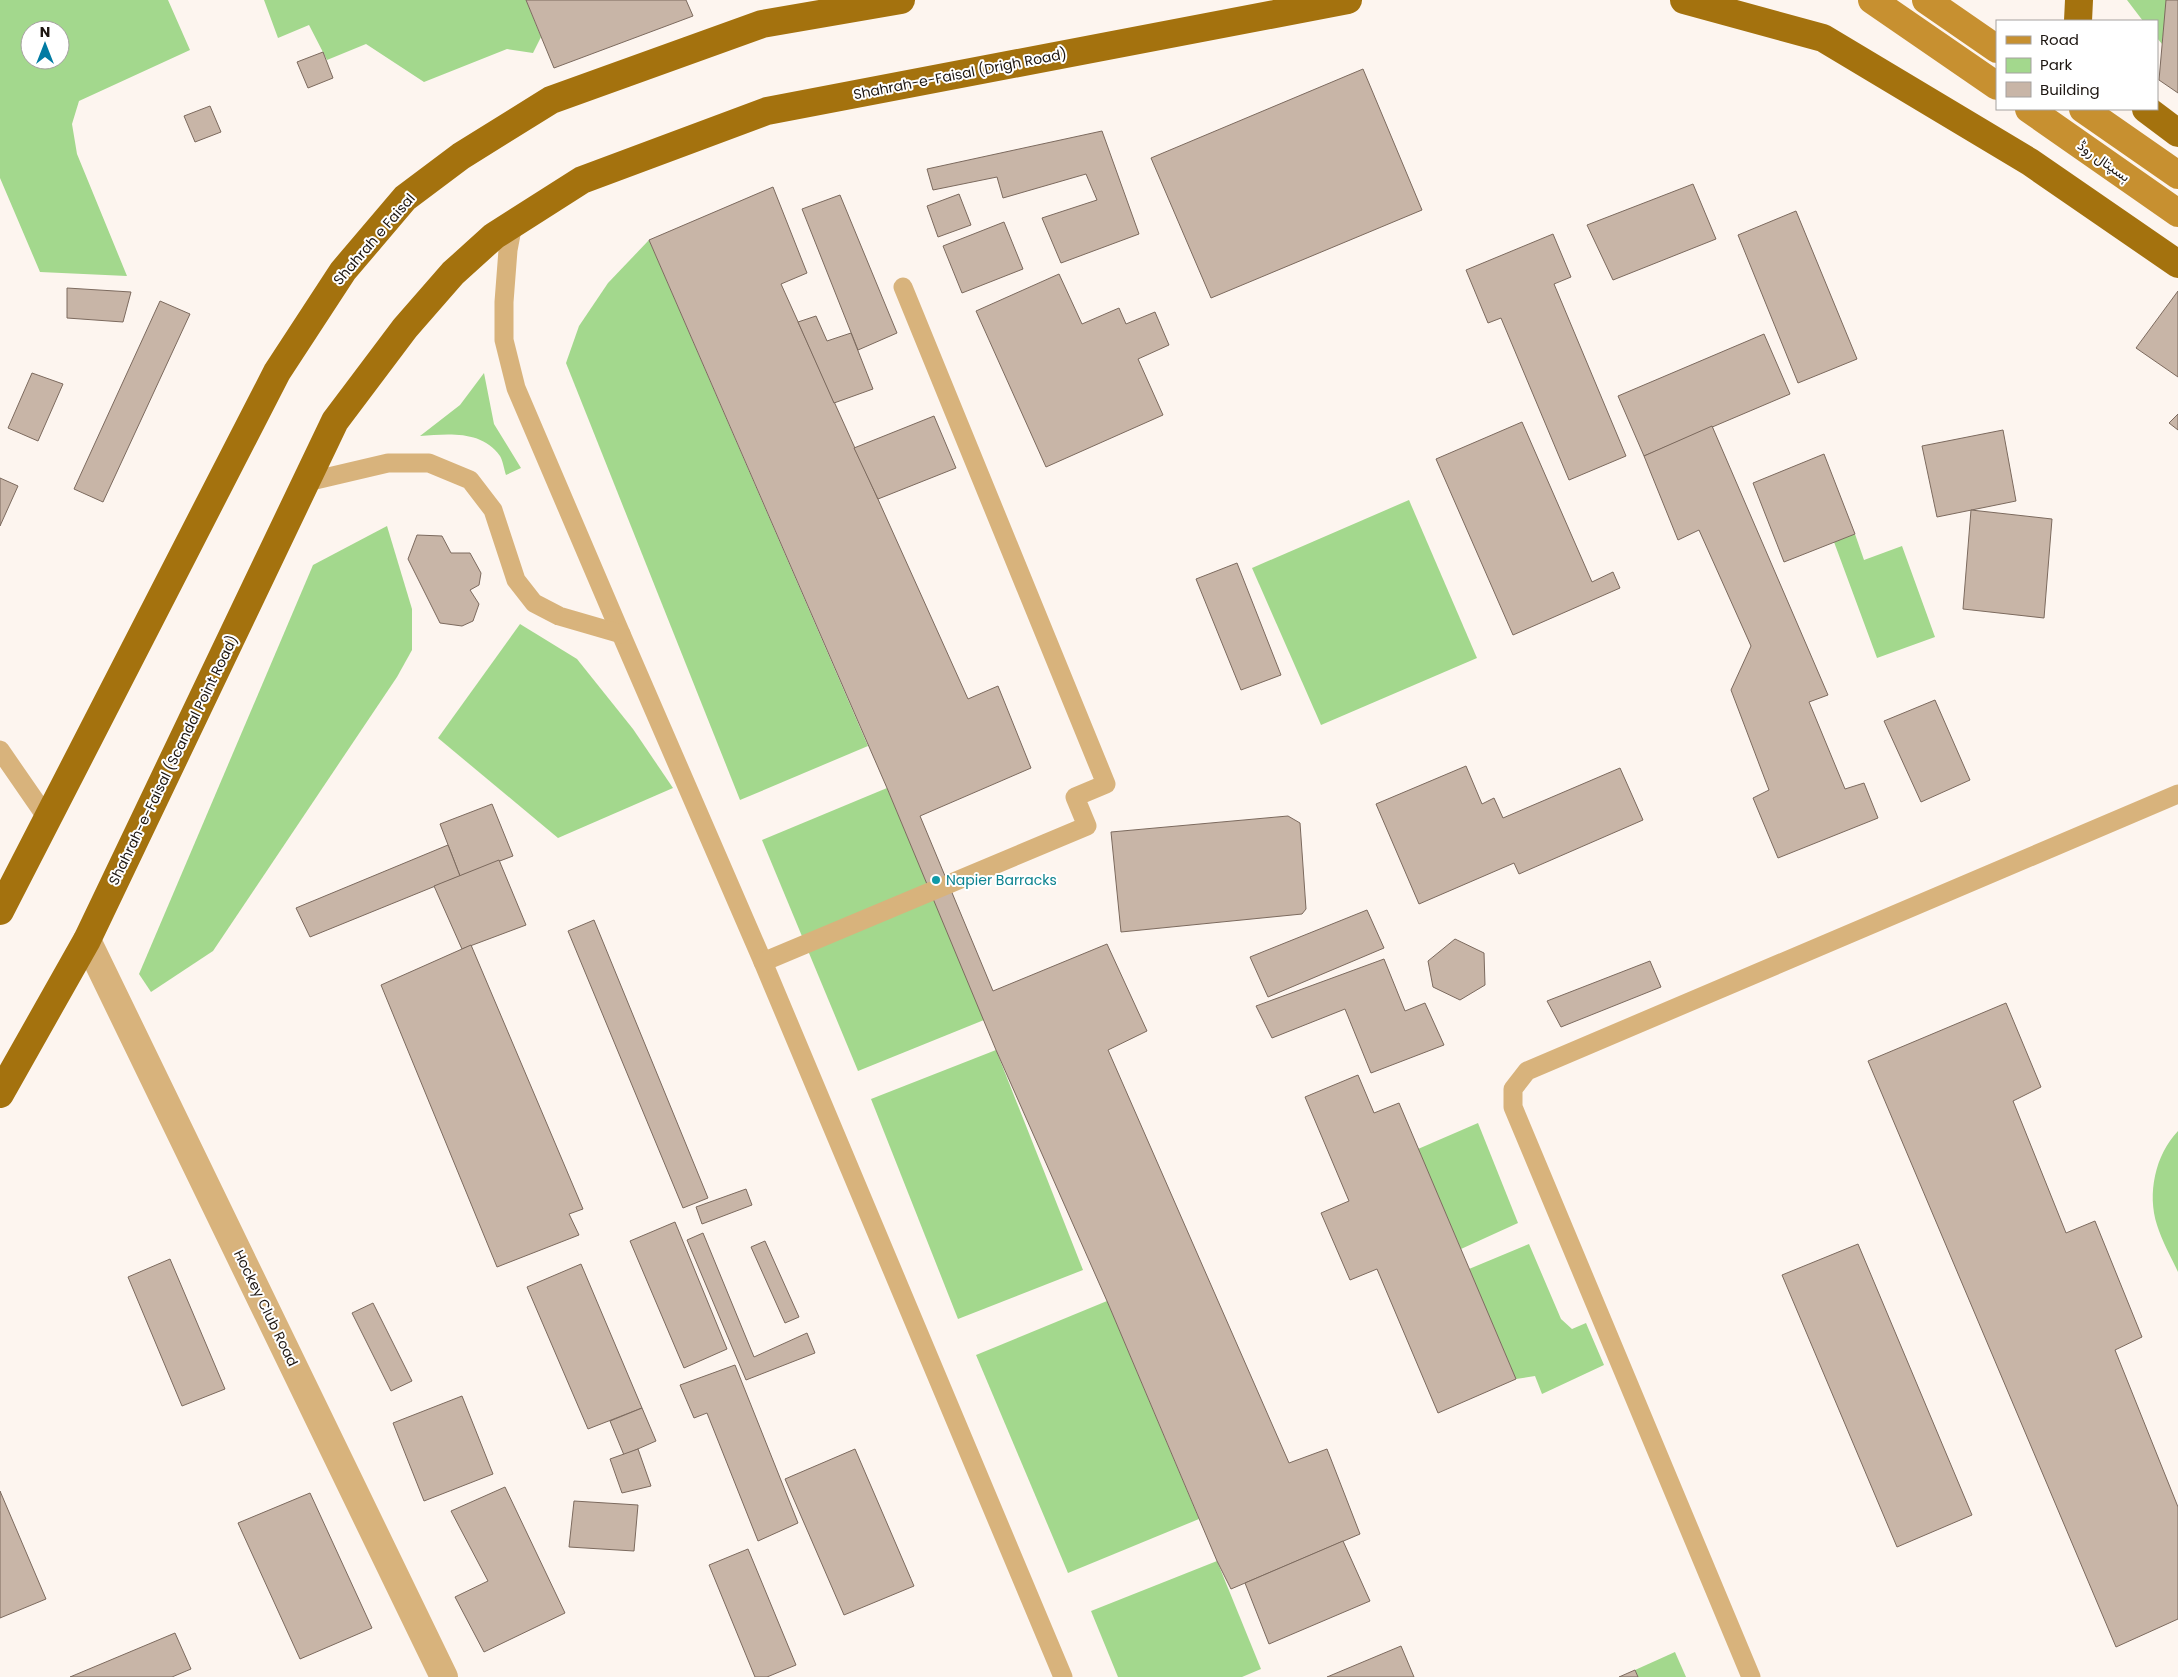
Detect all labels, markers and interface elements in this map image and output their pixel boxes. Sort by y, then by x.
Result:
north arrow [20,20,70,70]
legend [1996,20,2158,110]
text: N [40,22,50,42]
text: Road [2040,29,2079,50]
street label: Shahrah-e-Faisal (Drigh Road) [852,43,1068,105]
text: Park [2040,54,2072,75]
text: Building [2040,79,2100,100]
street label: ہسپتال روڈ [2074,136,2134,186]
street label: Shahrah e Faisal [329,189,419,289]
street label: Shahrah-e-Faisal (Scandal Point Road) [104,632,242,888]
place label: Napier Barracks [946,870,1057,890]
marker: Napier Barracks [930,874,942,886]
street label: Hockey Club Road [229,1246,303,1370]

